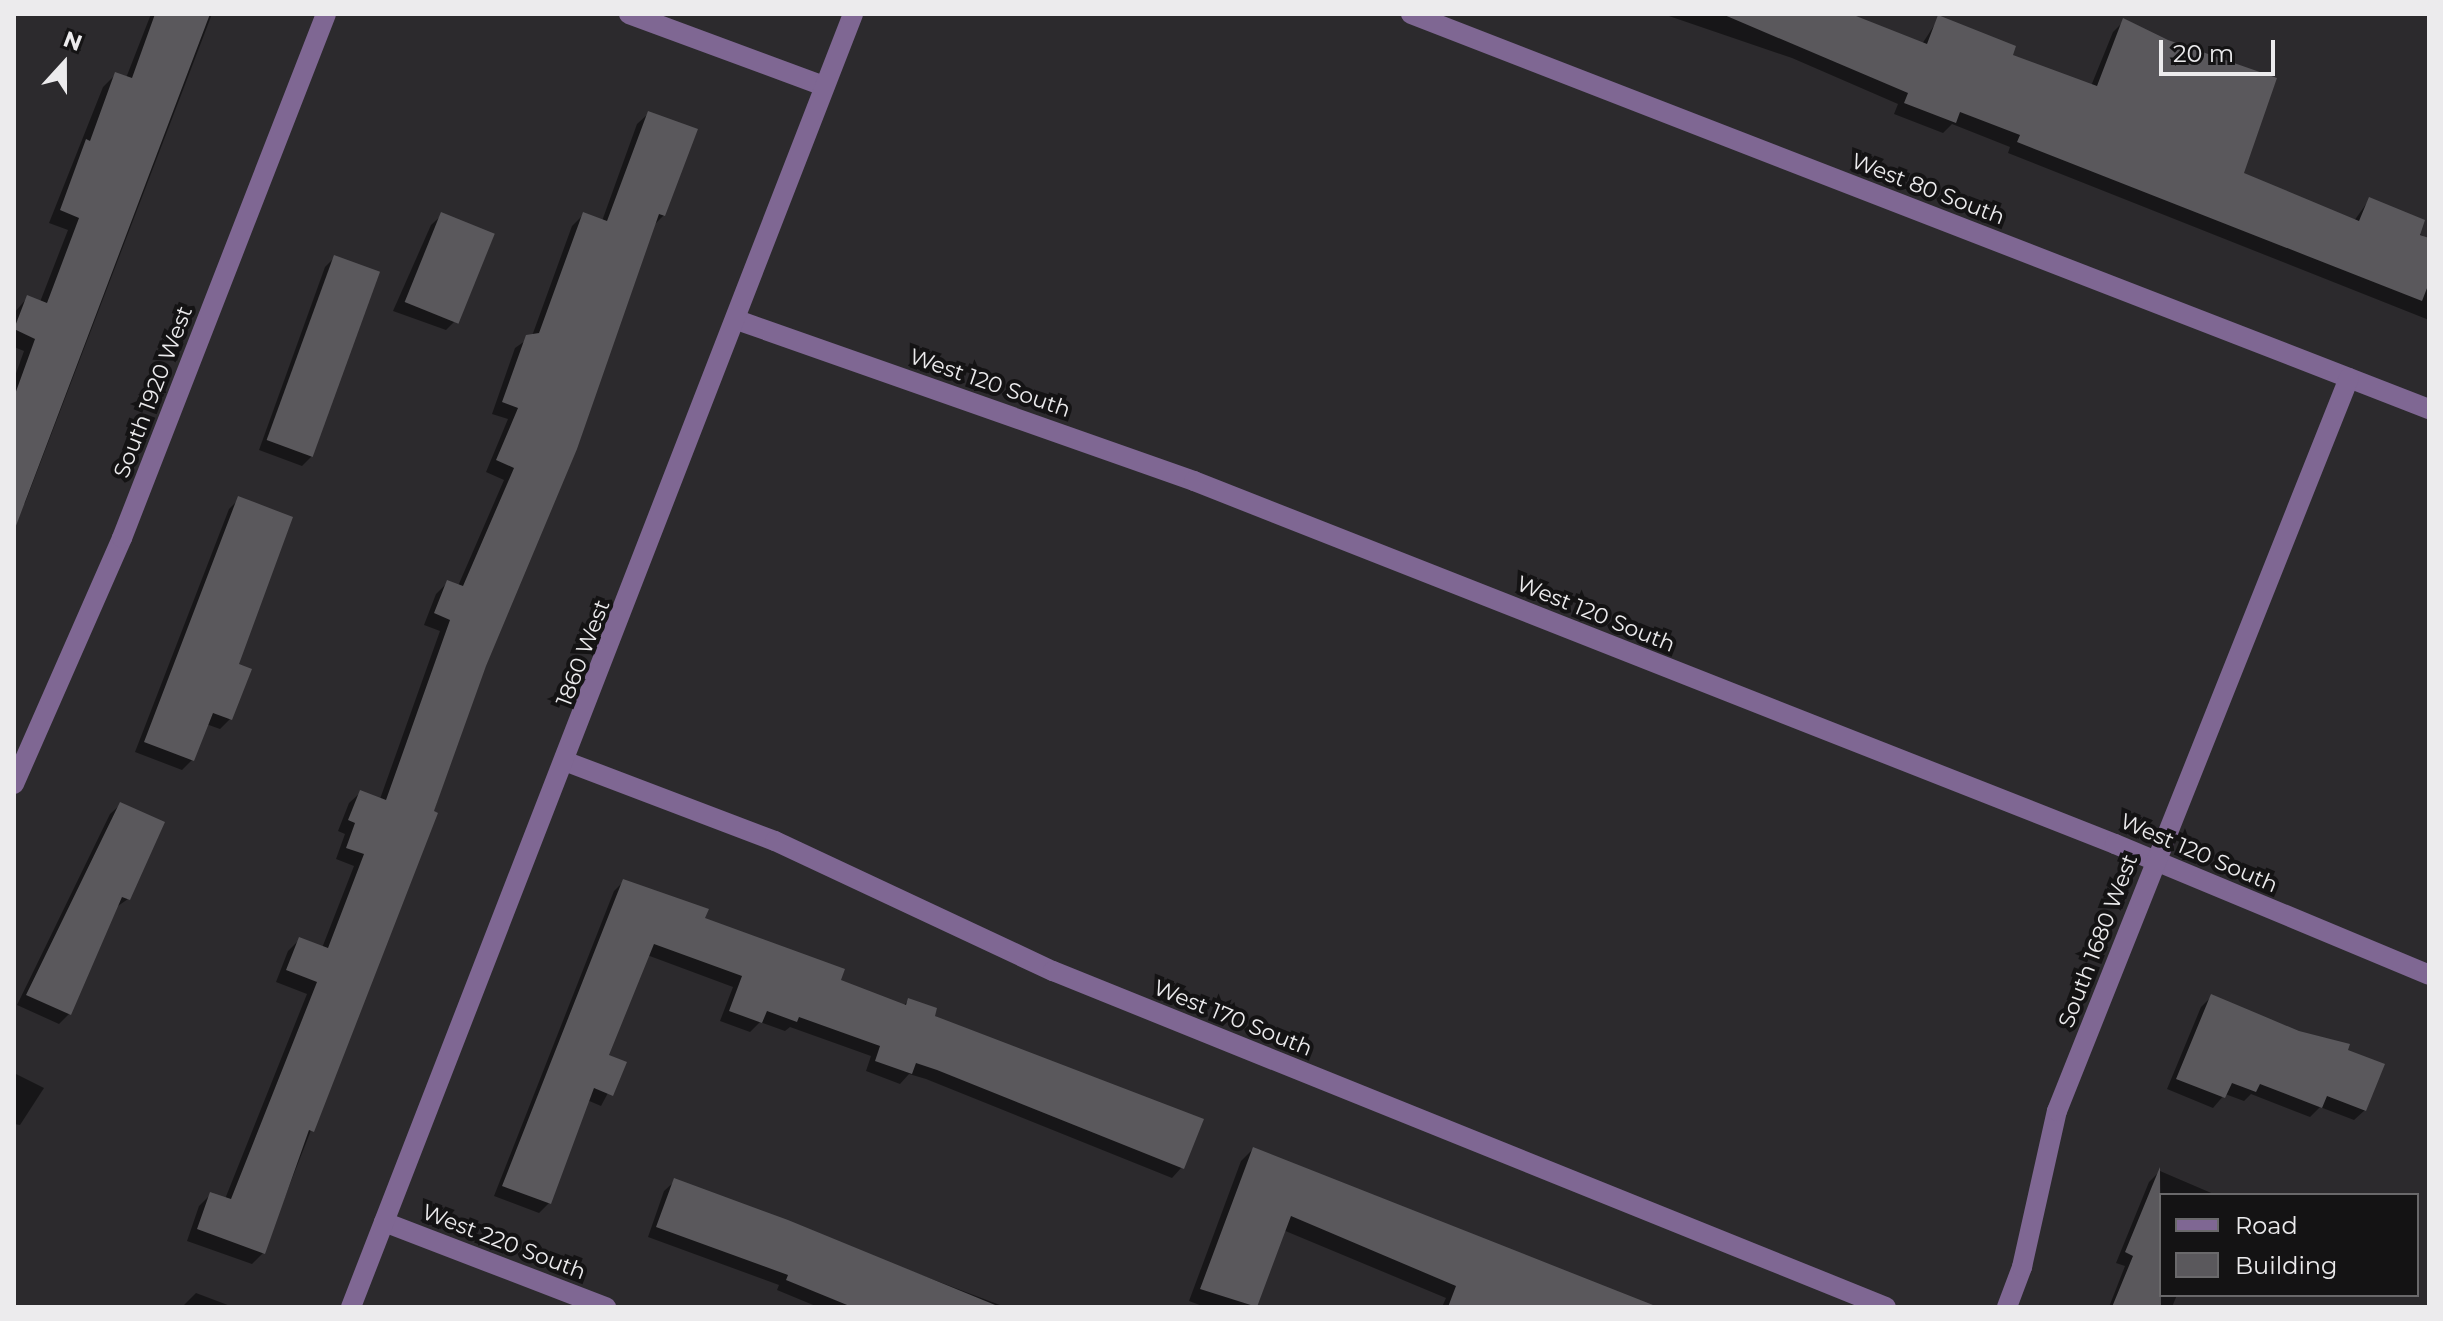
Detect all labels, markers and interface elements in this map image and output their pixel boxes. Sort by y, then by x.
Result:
north arrow [24,24,104,104]
scale bar [2163,24,2279,74]
text: N [60,25,86,57]
text: 20 m [2173,39,2234,68]
street label: West 80 South [1848,148,2008,230]
street label: South 1920 West [108,302,198,482]
street label: West 120 South [906,343,1074,423]
street label: West 120 South [1513,570,1679,658]
street label: 1860 West [551,596,615,710]
street label: West 120 South [2116,808,2282,898]
street label: South 1680 West [2053,851,2143,1031]
street label: West 170 South [1150,974,1316,1062]
legend [2159,1193,2419,1297]
street label: West 220 South [418,1199,590,1285]
text: Road [2235,1211,2298,1240]
text: Building [2235,1251,2338,1280]

